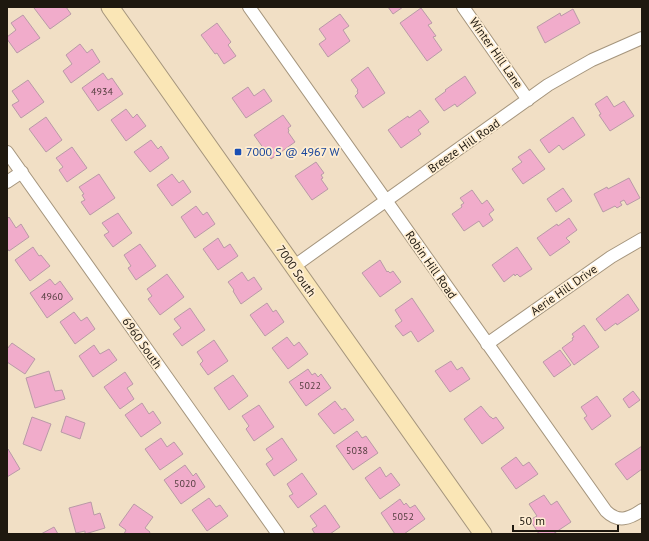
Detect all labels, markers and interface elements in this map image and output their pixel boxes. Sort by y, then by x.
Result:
street label: Winter Hill Lane [466,14,526,91]
house number: 4934 [91,85,113,98]
street label: Breeze Hill Road [425,115,503,176]
place label: 7000 S @ 4967 W [246,144,339,159]
marker: 7000 S @ 4967 W [233,147,243,157]
street label: Robin Hill Road [403,228,460,302]
street label: 7000 South [273,242,320,299]
street label: Aerie Hill Drive [527,261,600,318]
house number: 4960 [41,290,63,303]
street label: 6960 South [119,314,166,371]
house number: 5022 [299,379,321,392]
house number: 5038 [346,444,368,457]
house number: 5020 [174,477,196,490]
scale bar [513,507,618,533]
house number: 5052 [392,510,414,523]
text: 50 m [519,513,545,528]

